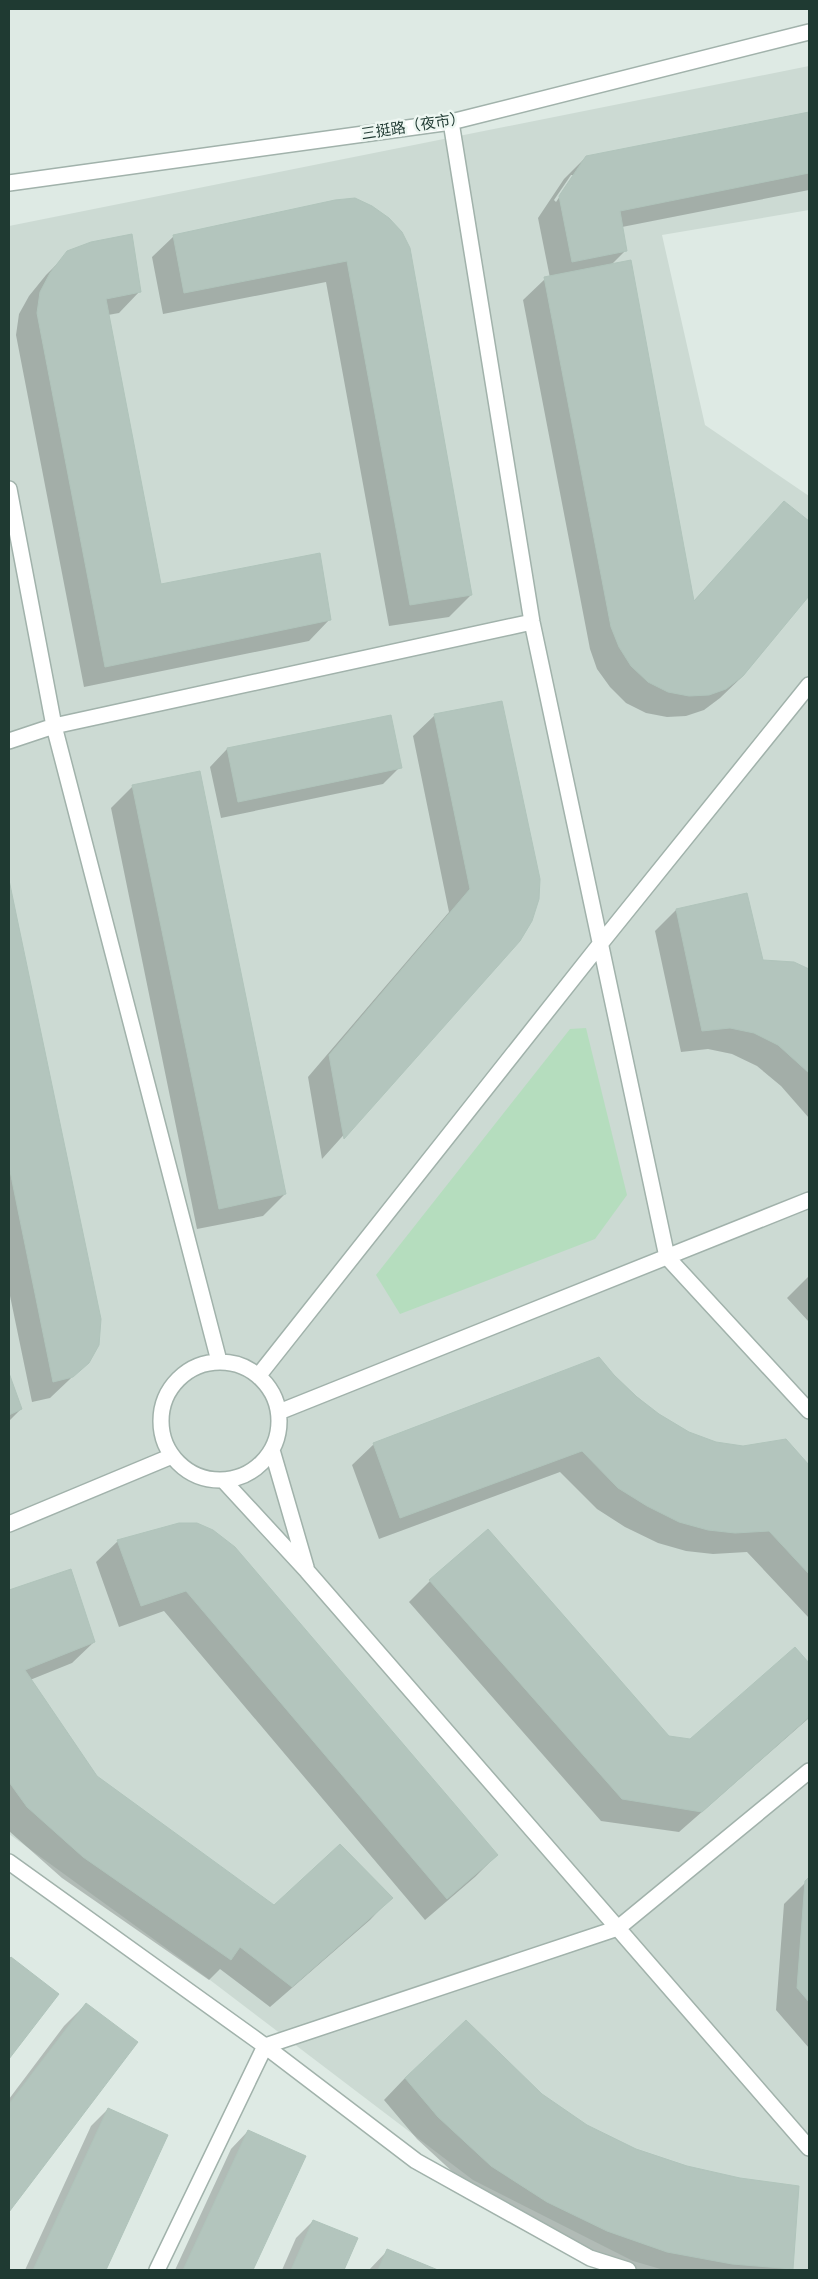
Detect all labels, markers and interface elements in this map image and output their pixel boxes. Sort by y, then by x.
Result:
street label: 三挺路（夜市） [360,109,466,142]

